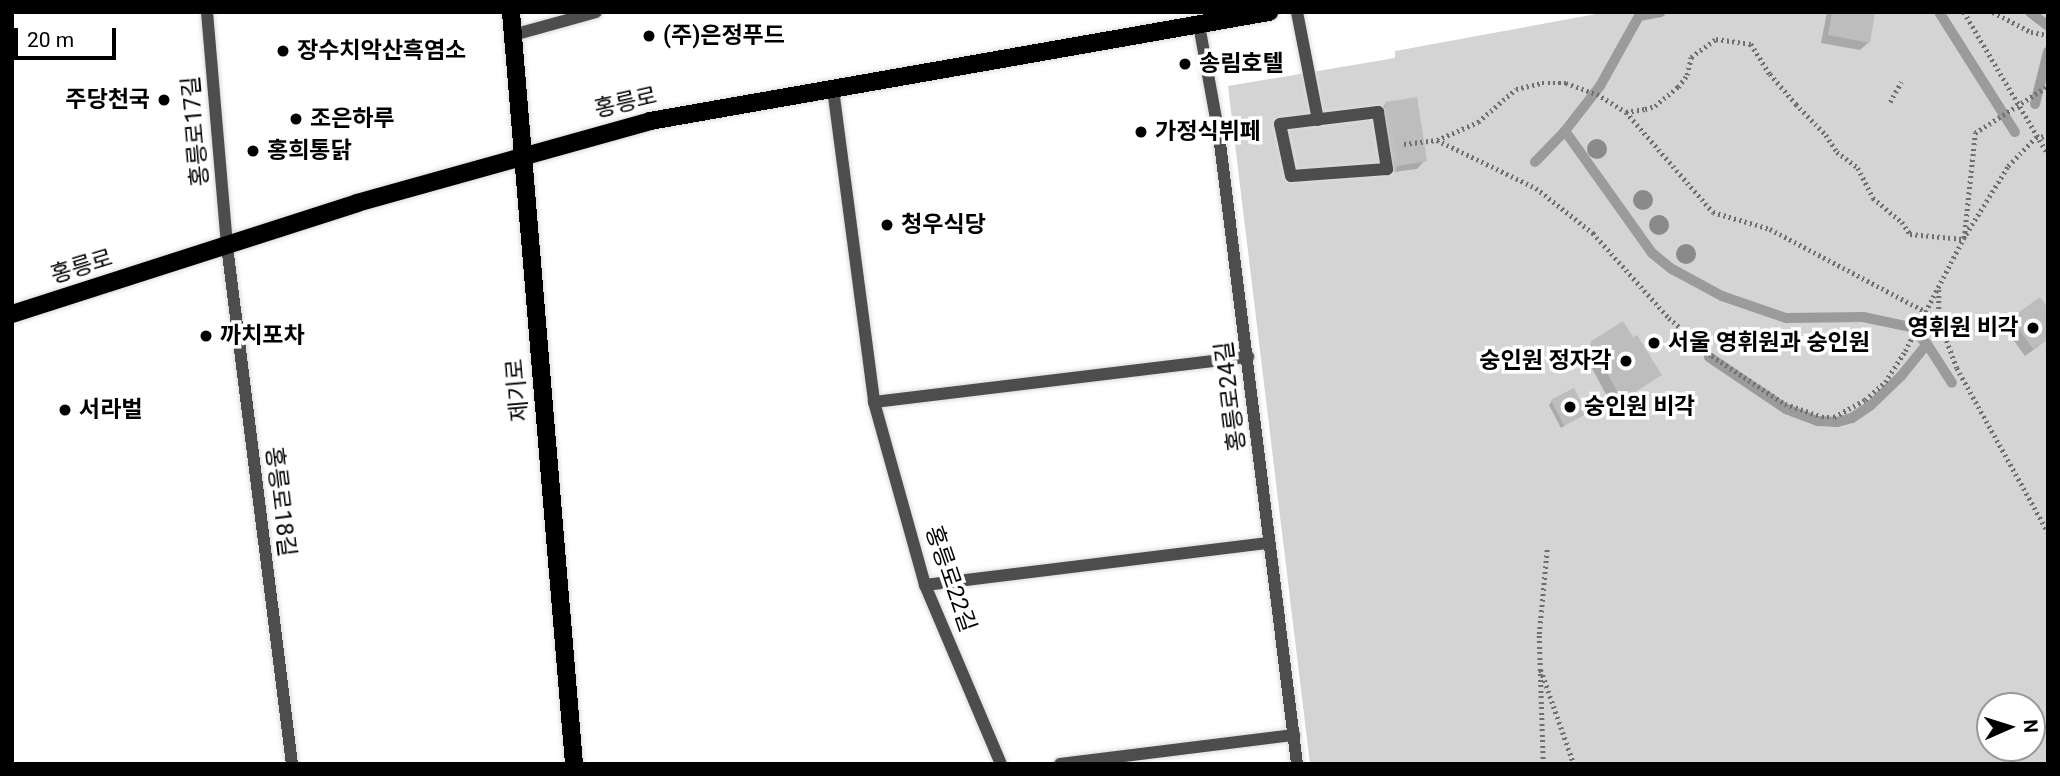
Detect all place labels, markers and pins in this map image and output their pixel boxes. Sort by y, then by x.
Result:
place label: (주)은정푸드 [663,22,785,50]
marker: (주)은정푸드 [641,28,657,44]
place label: 장수치악산흑염소 [297,37,466,65]
marker: 장수치악산흑염소 [275,43,291,59]
place label: 송림호텔 [1199,50,1284,78]
marker: 송림호텔 [1177,56,1193,72]
place label: 주당천국 [65,86,150,114]
marker: 주당천국 [156,92,172,108]
place label: 조은하루 [310,105,395,133]
marker: 조은하루 [288,111,304,127]
place label: 가정식뷔페 [1155,118,1261,146]
marker: 가정식뷔페 [1133,124,1149,140]
place label: 홍희통닭 [267,137,352,165]
marker: 홍희통닭 [245,143,261,159]
place label: 청우식당 [901,211,986,239]
marker: 청우식당 [879,217,895,233]
place label: 영휘원 비각 [1907,314,2019,342]
marker: 영휘원 비각 [2025,320,2041,336]
place label: 까치포차 [220,322,305,350]
marker: 까치포차 [198,328,214,344]
place label: 서울 영휘원과 숭인원 [1668,329,1870,357]
marker: 서울 영휘원과 숭인원 [1646,335,1662,351]
place label: 숭인원 정자각 [1479,347,1612,375]
marker: 숭인원 정자각 [1618,353,1634,369]
place label: 숭인원 비각 [1584,393,1696,421]
place label: 서라벌 [79,396,142,424]
marker: 숭인원 비각 [1562,399,1578,415]
marker: 서라벌 [57,402,73,418]

